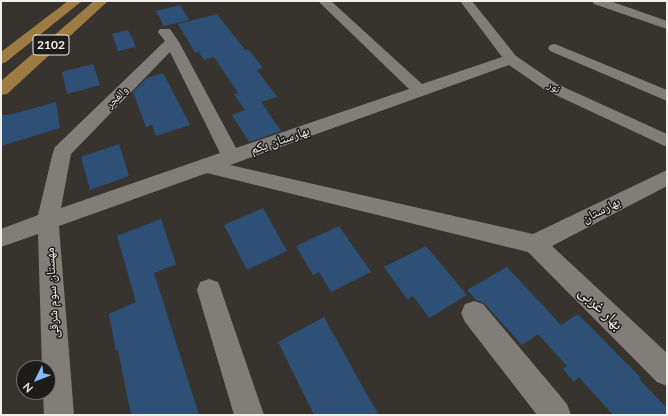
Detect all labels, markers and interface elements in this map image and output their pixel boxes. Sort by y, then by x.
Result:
road number: 2102 [33,35,69,55]
street label: نور [545,78,563,96]
street label: والفجر [103,83,131,111]
street label: بهارستان یکم [248,123,312,157]
street label: بهارستان [579,194,623,226]
street label: مهستان سوم شرقی [42,247,62,339]
street label: بهار غربی [575,282,627,334]
north arrow [16,360,56,400]
text: N [20,380,35,395]

